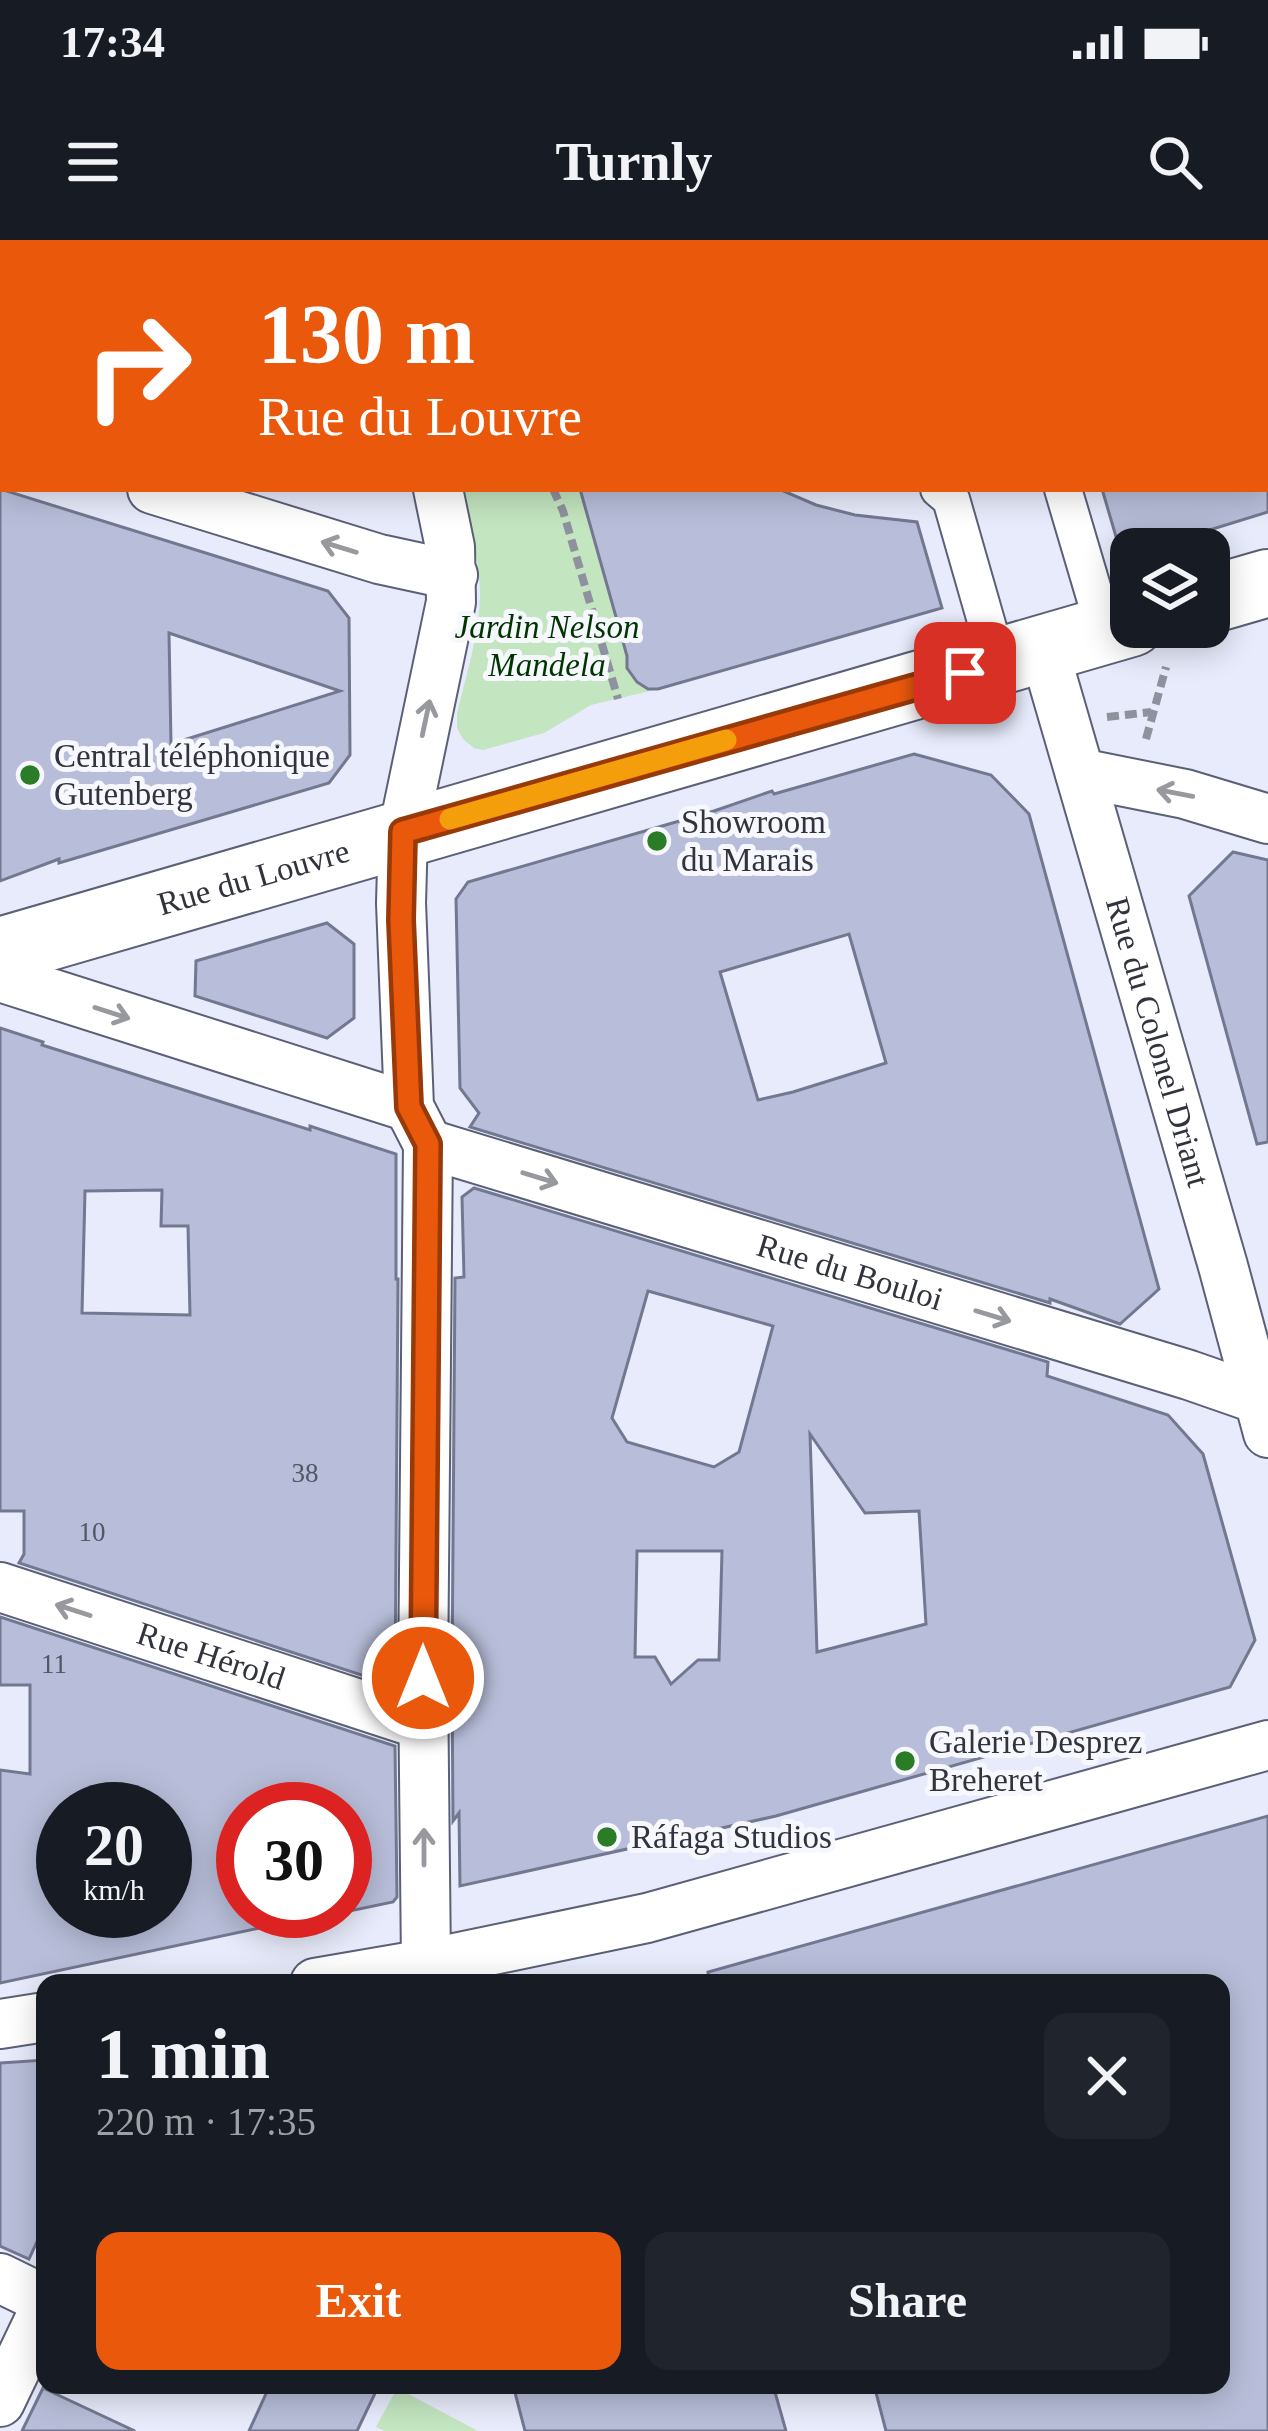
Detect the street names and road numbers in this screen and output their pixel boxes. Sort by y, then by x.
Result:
street label: Rue du Louvre [153,833,354,922]
street label: Rue du Colonel Driant [1099,893,1217,1191]
street label: Rue du Bouloi [753,1227,947,1317]
street label: Rue Hérold [133,1615,290,1697]

